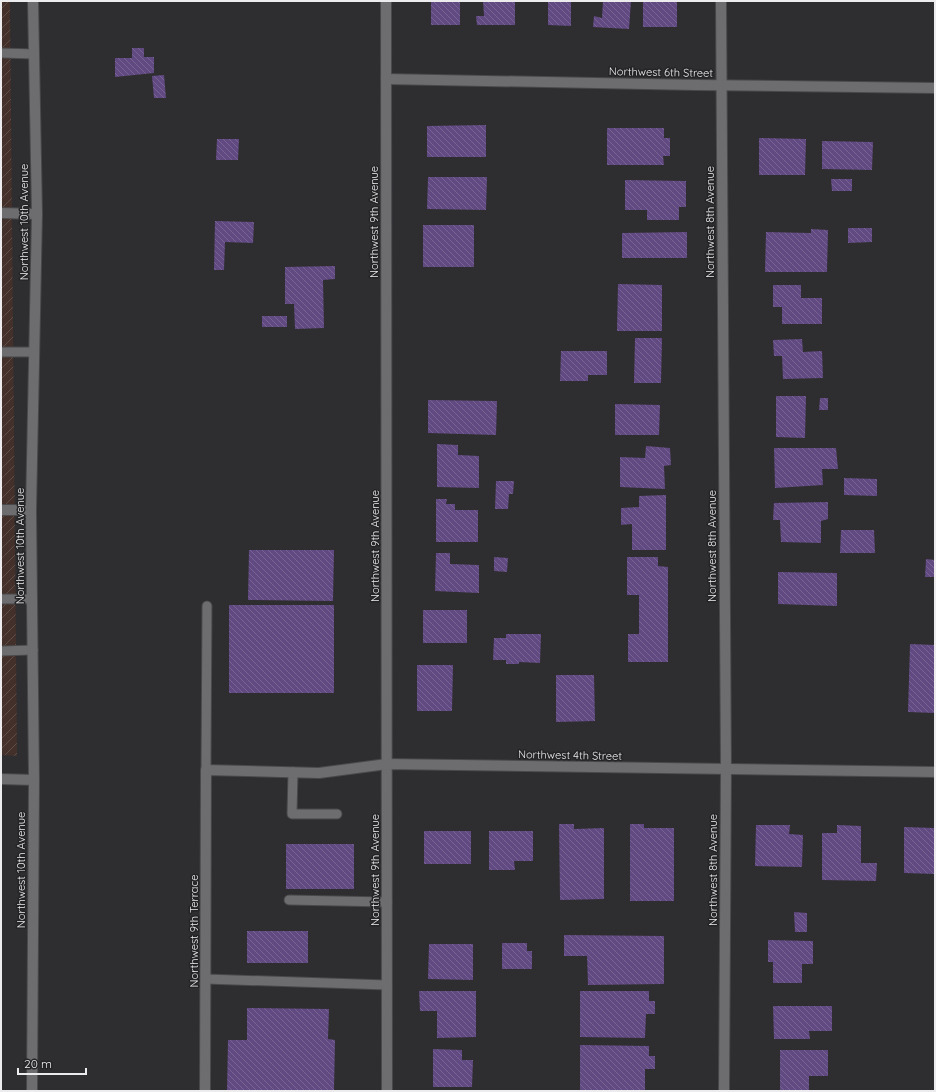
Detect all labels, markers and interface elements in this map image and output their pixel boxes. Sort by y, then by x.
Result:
street label: Northwest 6th Street [609,64,713,80]
street label: Northwest 10th Avenue [17,164,31,280]
street label: Northwest 9th Avenue [367,166,381,278]
street label: Northwest 8th Avenue [703,166,717,278]
street label: Northwest 10th Avenue [13,488,27,604]
street label: Northwest 9th Avenue [368,490,382,602]
street label: Northwest 8th Avenue [705,490,719,602]
street label: Northwest 4th Street [518,747,622,763]
street label: Northwest 10th Avenue [14,812,28,928]
street label: Northwest 9th Avenue [368,814,382,926]
street label: Northwest 8th Avenue [706,814,720,926]
street label: Northwest 9th Terrace [187,875,201,987]
scale bar [18,1050,86,1076]
text: 20 m [24,1056,52,1071]

